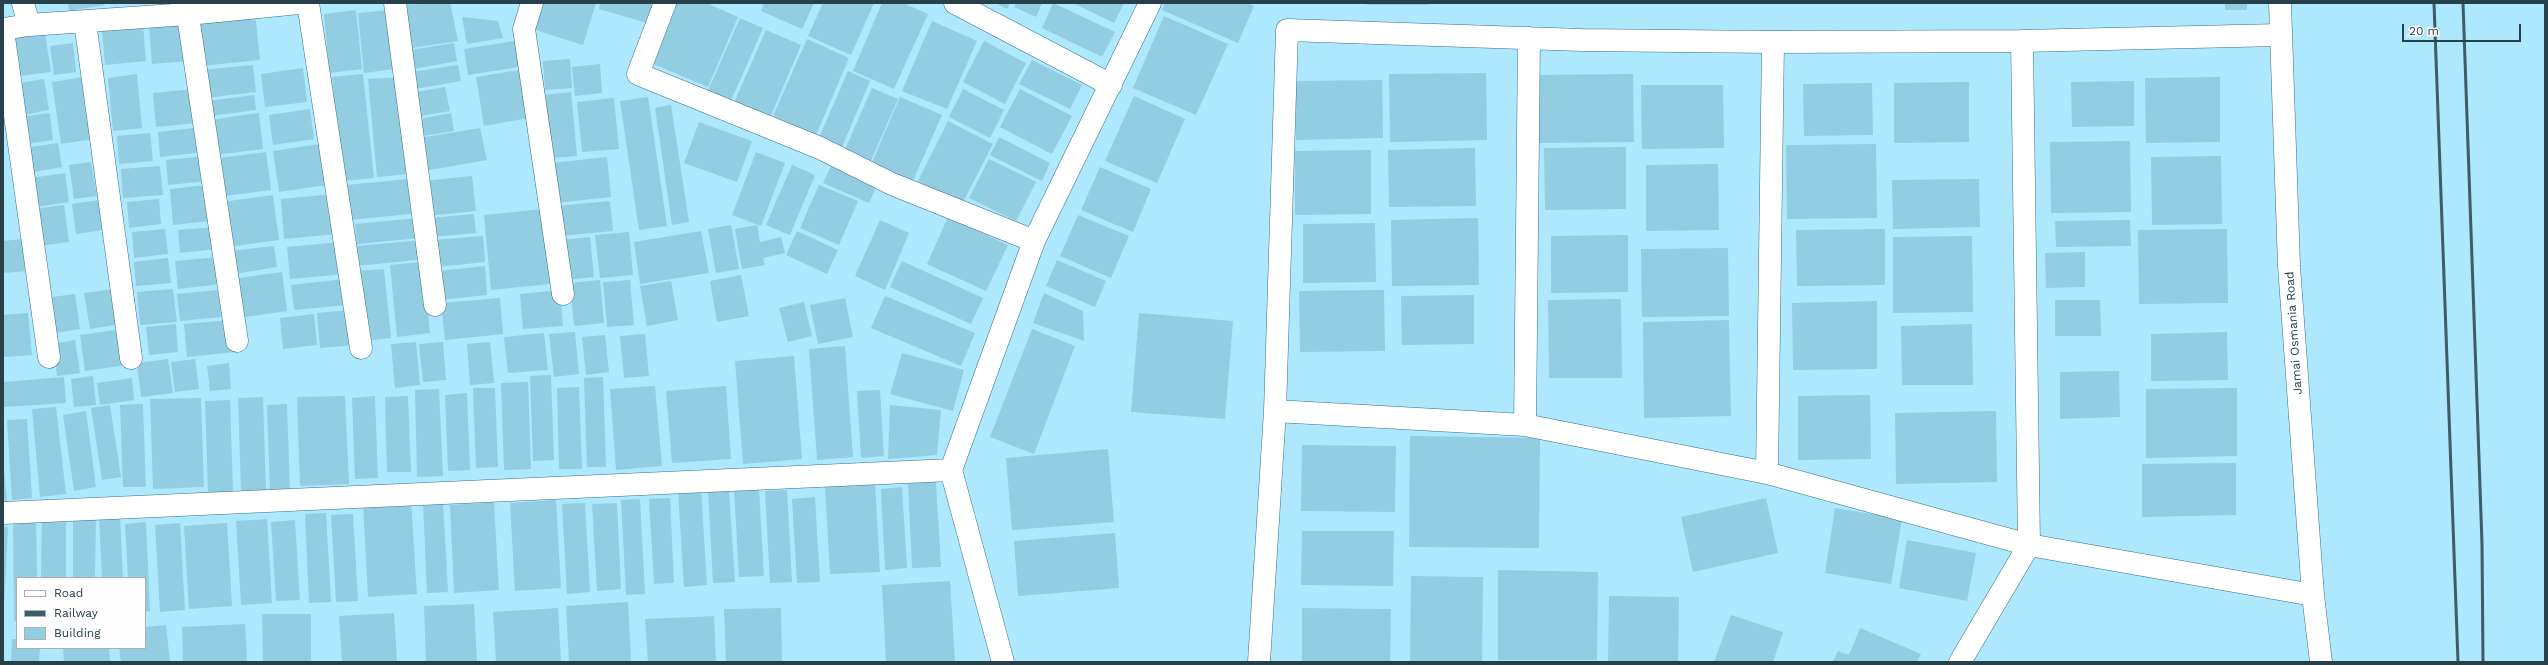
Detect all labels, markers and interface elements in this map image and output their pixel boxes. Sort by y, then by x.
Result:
scale bar [2404,16,2523,42]
text: 20 m [2409,24,2439,38]
street label: Jamai Osmania Road [2283,271,2305,395]
legend [16,577,146,649]
text: Road [54,586,83,600]
text: Railway [54,606,98,620]
text: Building [54,626,101,640]

